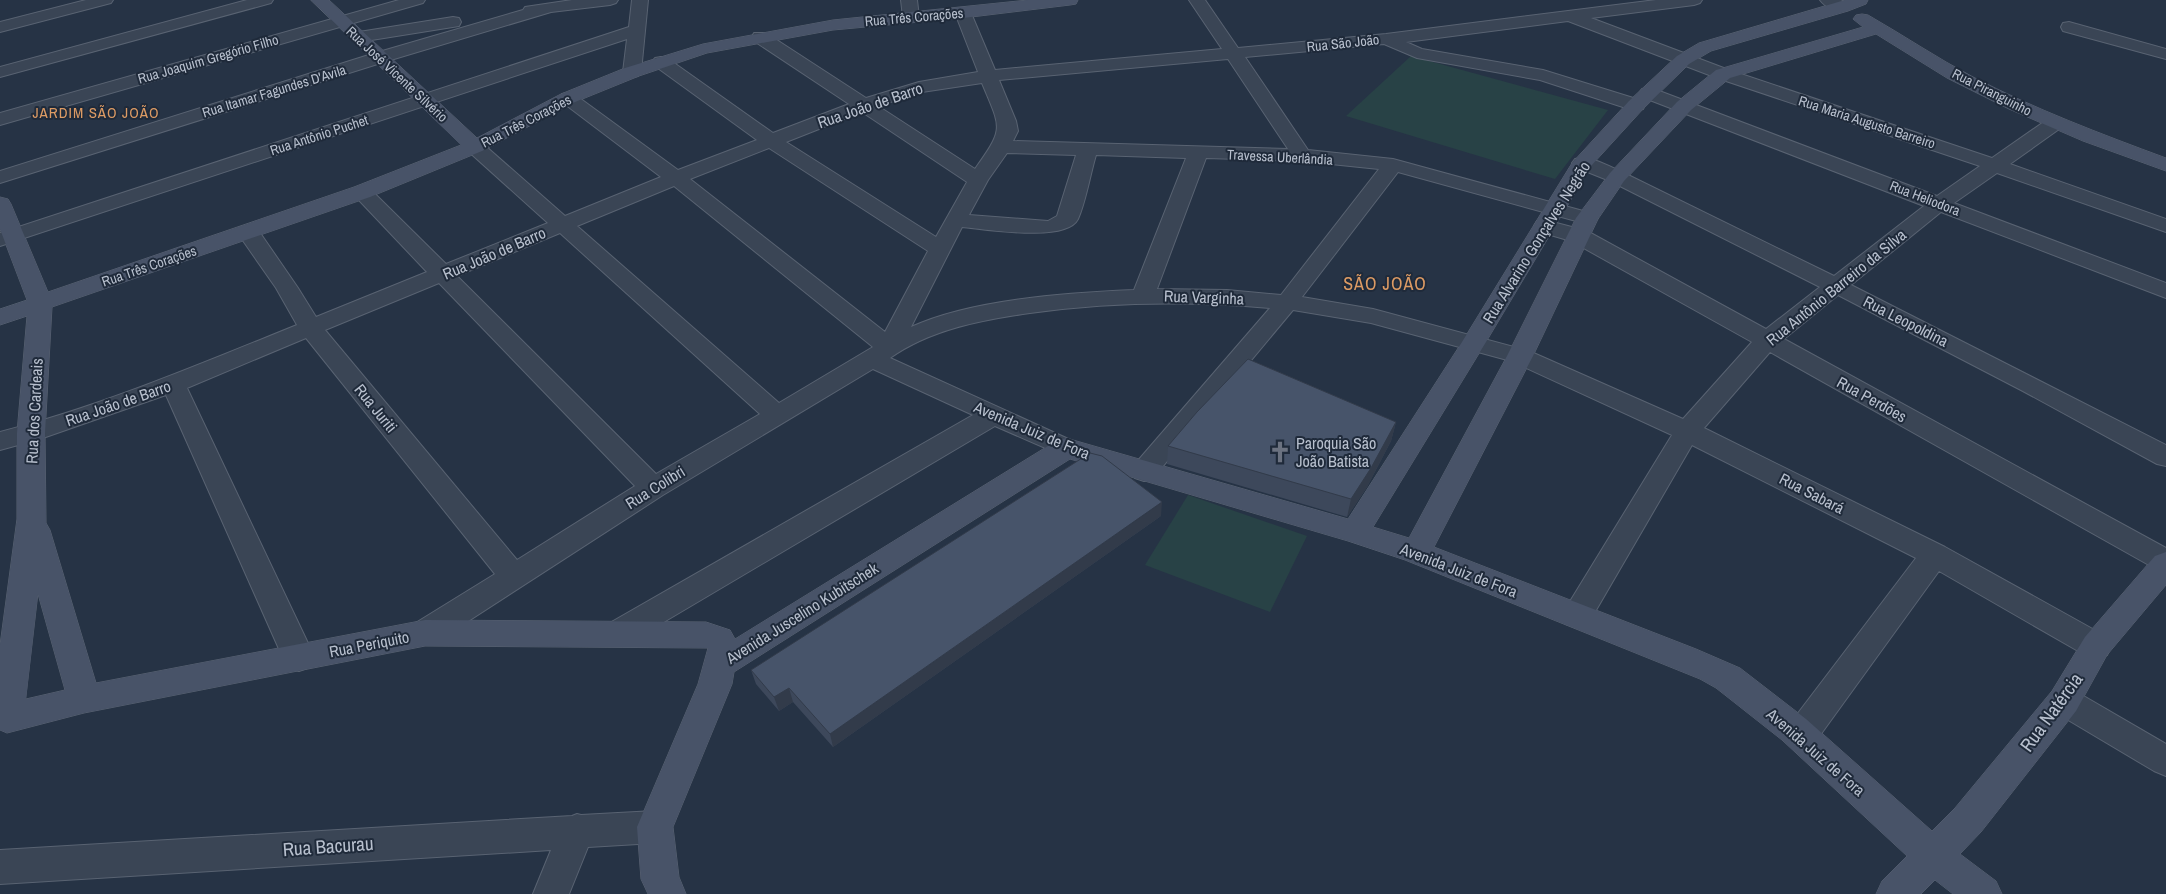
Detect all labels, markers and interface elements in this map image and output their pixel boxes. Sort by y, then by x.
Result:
street label: Rua Três Corações [864,4,964,30]
street label: Rua José Vicente Silvério [342,22,452,126]
street label: Rua Joaquim Gregório Filho [136,30,280,88]
street label: Rua São João [1306,30,1380,56]
street label: Rua Itamar Fagundes D'Avila [200,60,349,121]
street label: Rua Piranguinho [1949,64,2035,120]
street label: Rua João de Barro [814,77,926,133]
street label: Rua Três Corações [478,90,574,151]
street label: Rua Maria Augusto Barreiro [1796,91,1938,153]
district label: JARDIM SÃO JOÃO [32,102,160,123]
street label: Rua Antônio Puchet [268,111,370,159]
street label: Travessa Uberlândia [1227,145,1334,169]
street label: Rua Alvarino Gonçalves Negrão [1477,157,1595,327]
street label: Rua Heliodora [1887,176,1963,220]
street label: Rua João de Barro [439,221,549,285]
street label: Rua Antônio Barreiro da Silva [1761,223,1911,350]
street label: Rua Três Corações [99,241,199,291]
district label: SÃO JOÃO [1343,271,1427,296]
street label: Rua Varginha [1164,285,1245,309]
street label: Rua Leopoldina [1860,290,1953,352]
street label: Rua dos Cardeais [20,358,48,464]
street label: Rua Perdões [1833,371,1911,427]
street label: Rua João de Barro [62,375,174,431]
street label: Rua Juriti [350,379,402,437]
street label: Avenida Juiz de Fora [970,395,1094,465]
place label: Paroquia São João Batista [1296,432,1376,472]
church icon: Paroquia São João Batista [1267,439,1293,465]
street label: Rua Colibri [621,460,689,514]
street label: Rua Sabará [1776,467,1849,519]
street label: Avenida Juiz de Fora [1396,537,1521,603]
street label: Avenida Juscelino Kubitschek [721,557,883,669]
street label: Rua Periquito [327,625,411,663]
street label: Rua Natércia [2014,667,2089,757]
street label: Avenida Juiz de Fora [1761,702,1870,801]
street label: Rua Bacurau [282,830,374,862]

